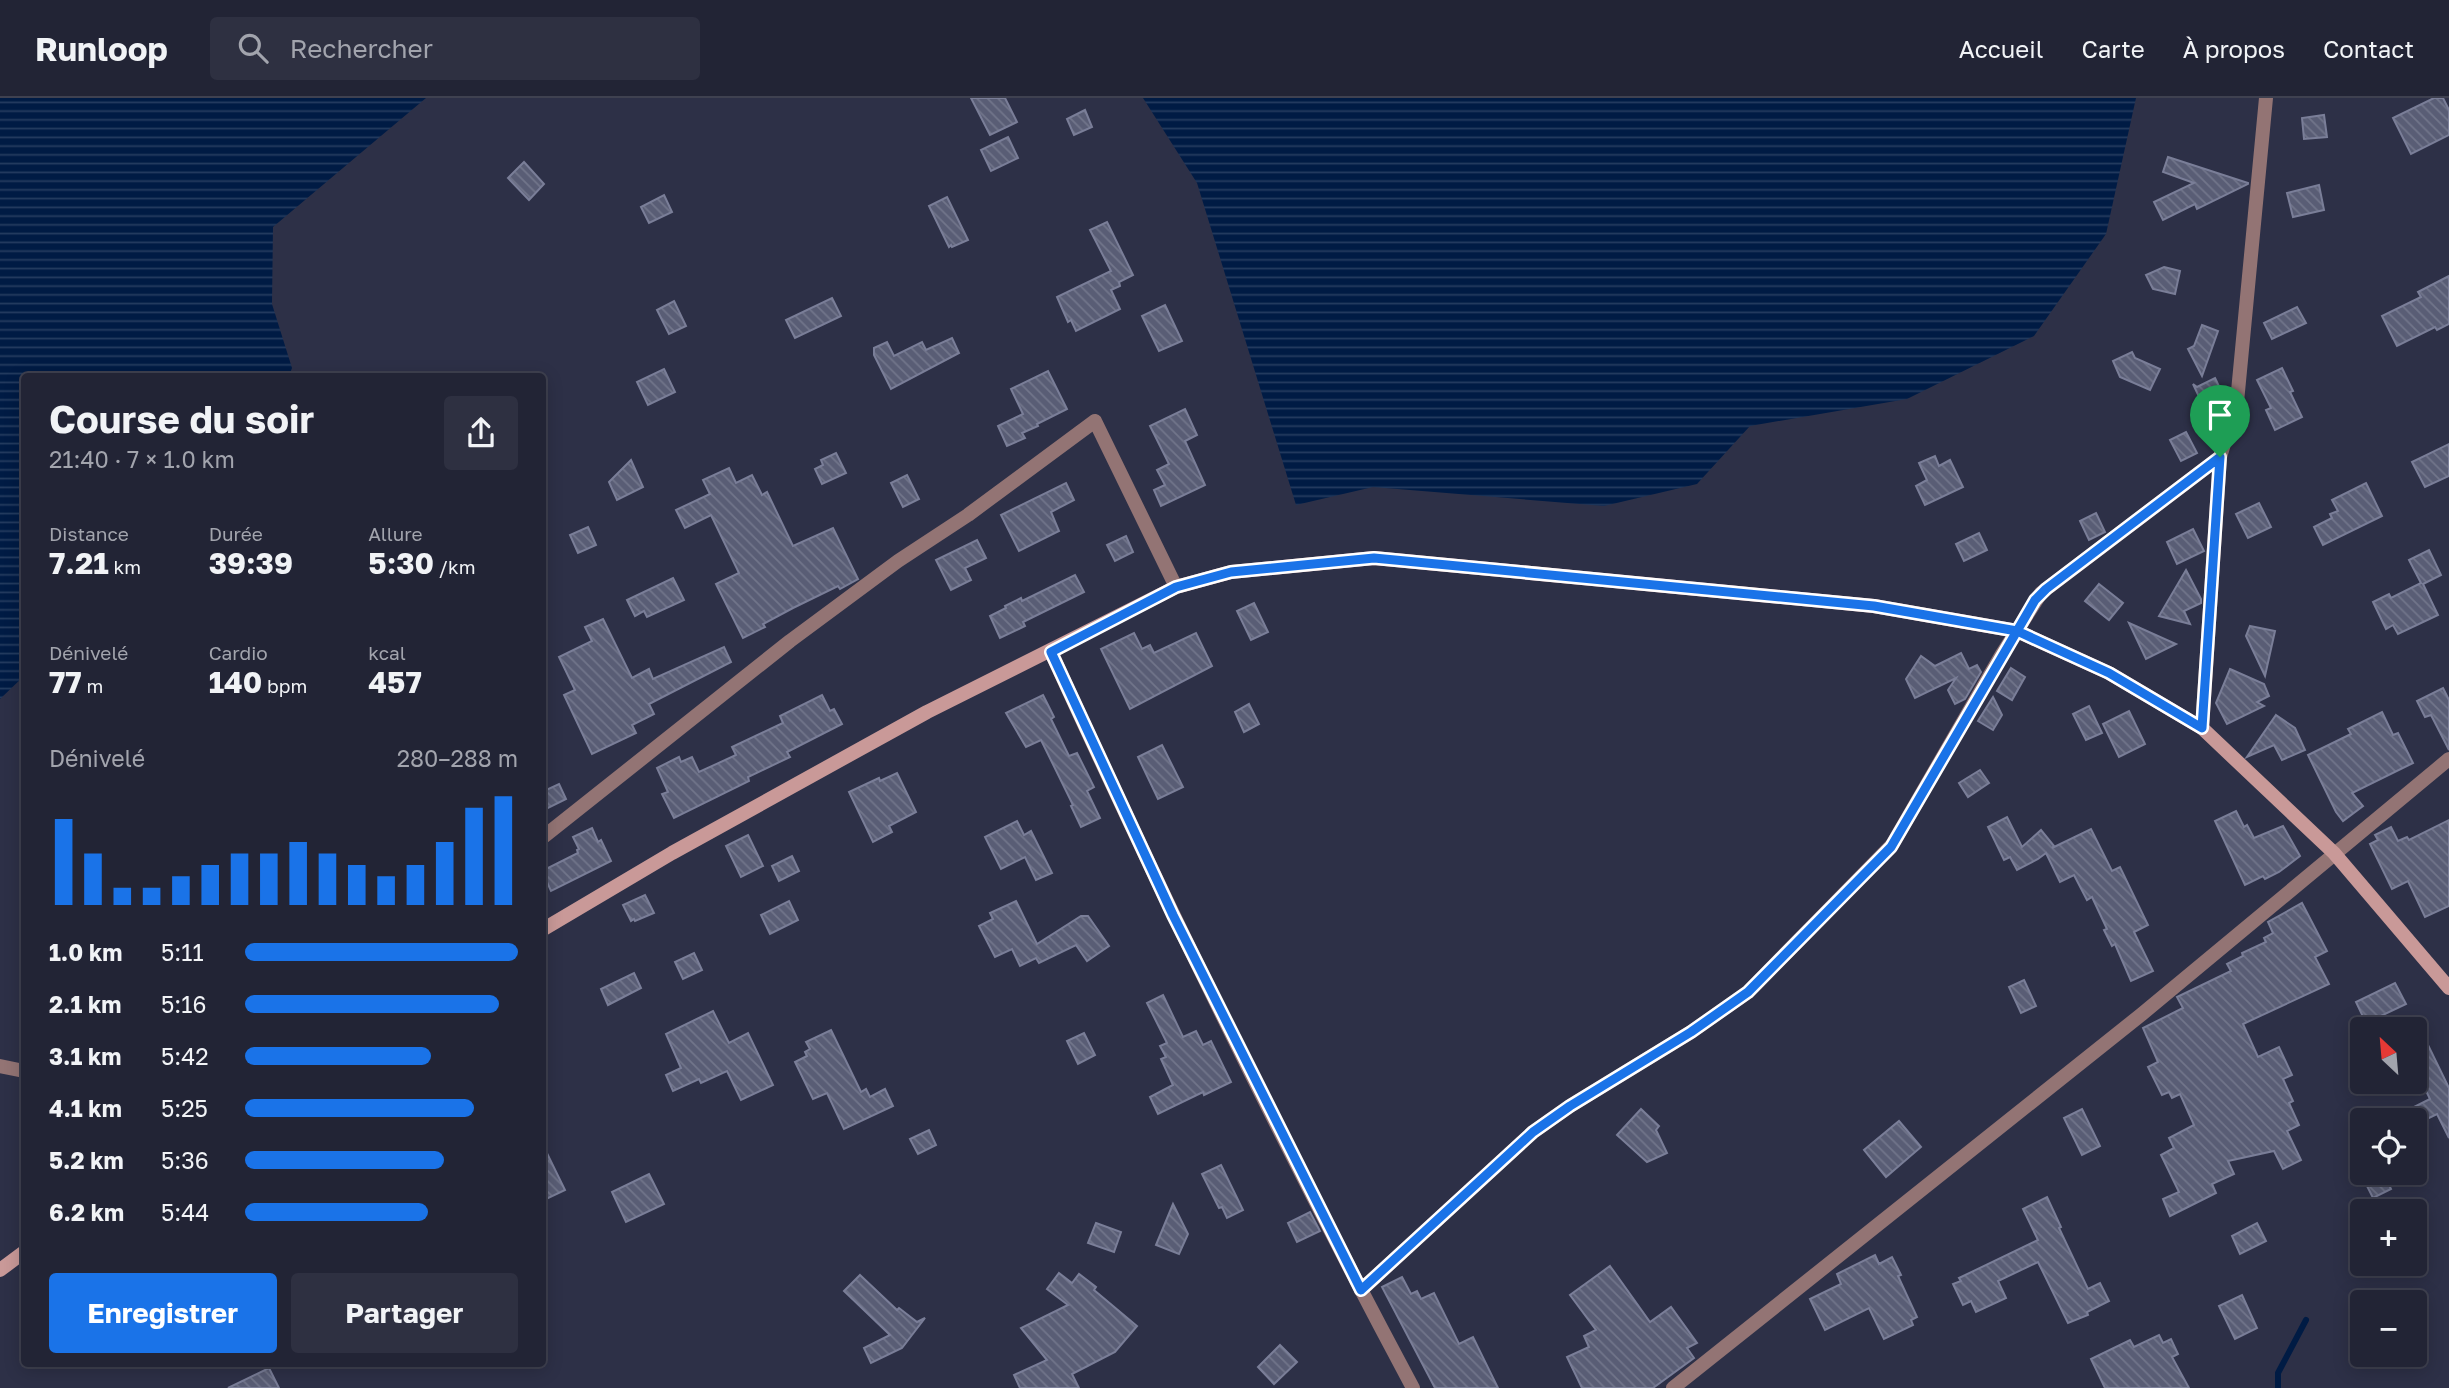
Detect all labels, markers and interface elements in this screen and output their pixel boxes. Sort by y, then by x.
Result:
search box [210,17,700,80]
text: Runloop [35,29,168,68]
icon: search [234,29,272,67]
text: Rechercher [290,33,433,64]
text: Accueil [1959,34,2043,63]
text: Carte [2081,34,2145,63]
text: À propos [2183,34,2285,63]
text: Contact [2323,34,2414,63]
pin [2190,385,2250,457]
text: Course du soir [49,396,314,441]
button: share [444,396,518,470]
icon: arrive [2201,396,2239,434]
text: 21:40 · 7 × 1.0 km [49,445,235,473]
text: Distance [49,522,129,545]
text: Durée [209,522,263,545]
text: Allure [368,522,423,545]
text: 7.21 [49,545,109,581]
text: 39:39 [209,545,293,581]
text: 5:30 [368,545,434,581]
text: km [109,555,141,578]
text: /km [434,555,475,578]
text: Dénivelé [49,641,128,664]
text: Cardio [209,641,268,664]
text: kcal [368,641,406,664]
text: 77 [49,664,82,700]
text: 140 [209,664,262,700]
text: 457 [368,664,422,700]
text: m [82,674,103,697]
text: bpm [262,674,307,697]
text: Dénivelé [49,744,145,772]
text: 280–288 m [397,744,518,772]
text: 1.0 km [49,938,122,966]
text: 5:11 [161,938,204,966]
text: 2.1 km [49,990,121,1018]
text: 5:16 [161,990,206,1018]
north arrow [2350,1017,2427,1094]
map controls [2350,1017,2427,1367]
text: 3.1 km [49,1042,121,1070]
text: 5:42 [161,1042,209,1070]
text: 4.1 km [49,1094,122,1122]
text: 5:25 [161,1094,208,1122]
button: locate [2350,1108,2427,1185]
text: 5.2 km [49,1146,124,1174]
text: 5:36 [161,1146,209,1174]
text: 6.2 km [49,1198,124,1226]
text: 5:44 [161,1198,209,1226]
button: + [2350,1199,2427,1276]
button: Enregistrer [49,1273,277,1353]
button: Partager [291,1273,518,1353]
button: − [2350,1290,2427,1367]

